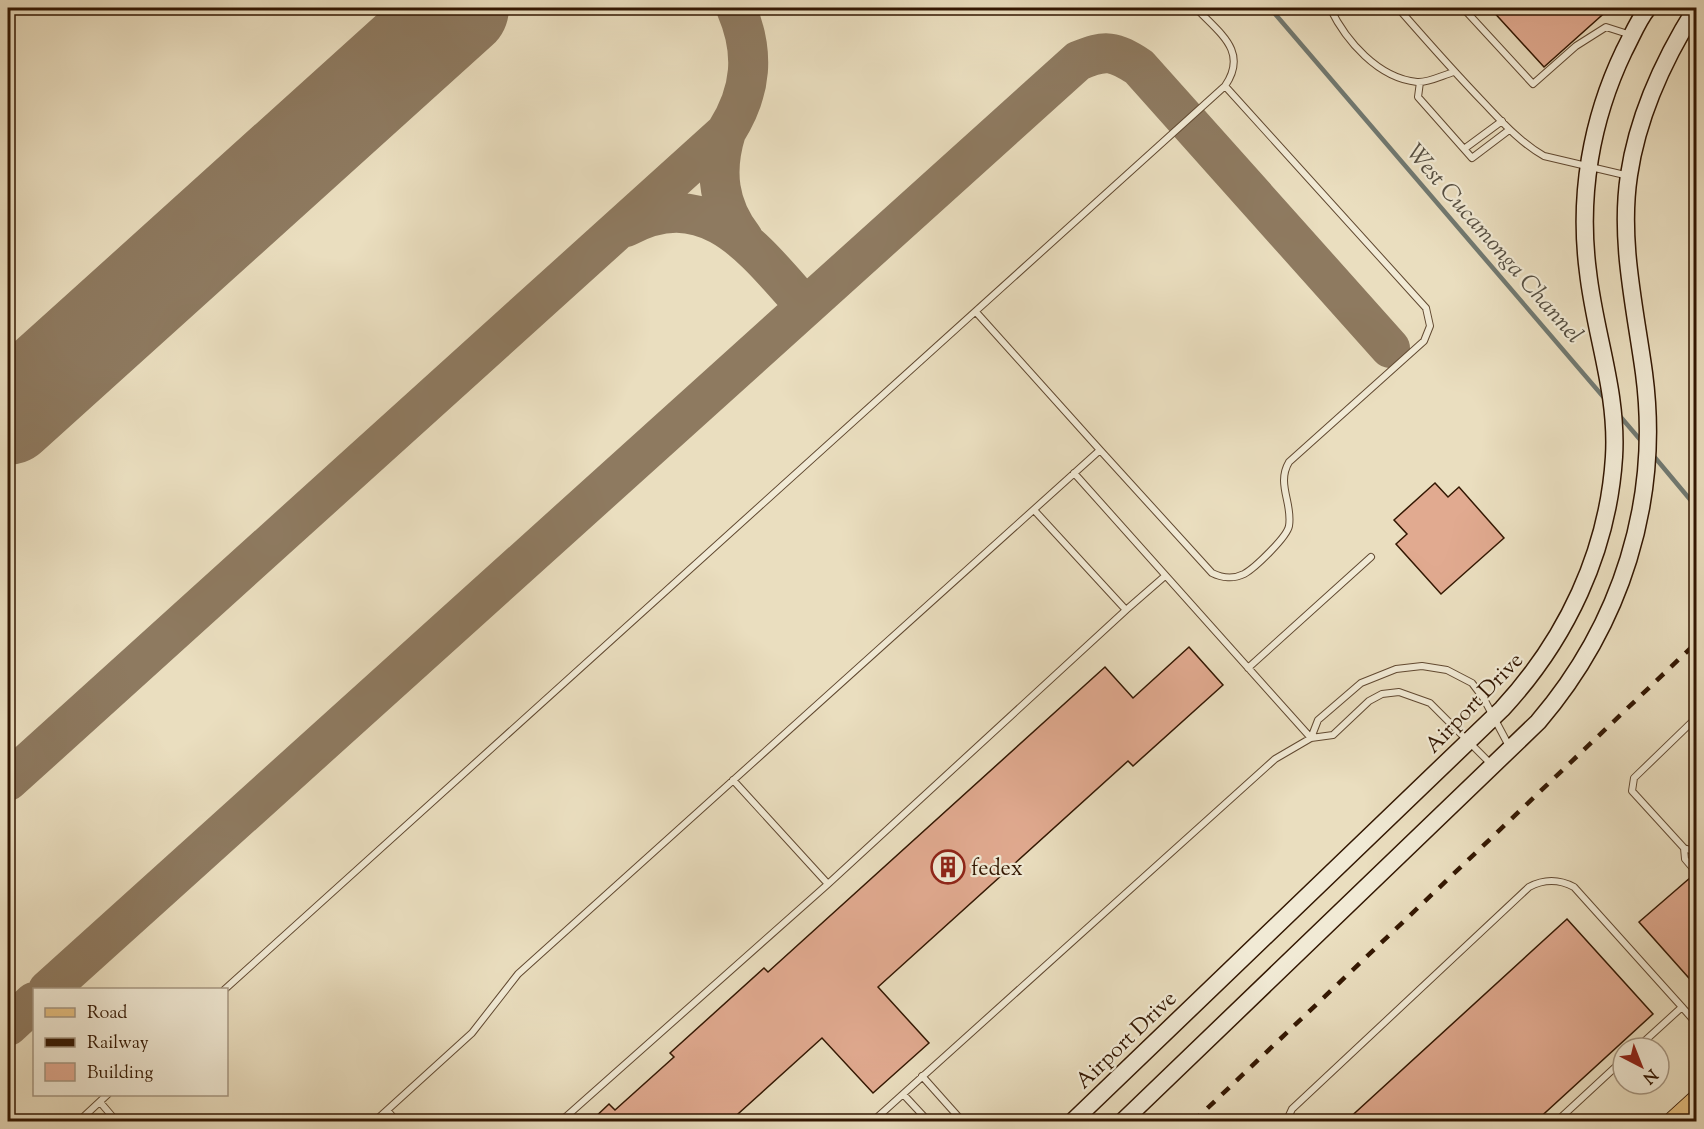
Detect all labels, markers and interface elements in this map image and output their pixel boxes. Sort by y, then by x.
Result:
water label: West Cucamonga Channel [1397,137,1590,352]
street label: Airport Drive [1419,646,1532,762]
building icon: fedex [930,849,966,885]
place label: fedex [971,854,1023,886]
street label: Airport Drive [1069,985,1185,1098]
legend [33,988,228,1096]
text: Road [87,1001,127,1027]
text: Railway [87,1031,149,1057]
north arrow [1611,1036,1671,1096]
text: Building [87,1061,153,1087]
text: N [1637,1062,1662,1088]

